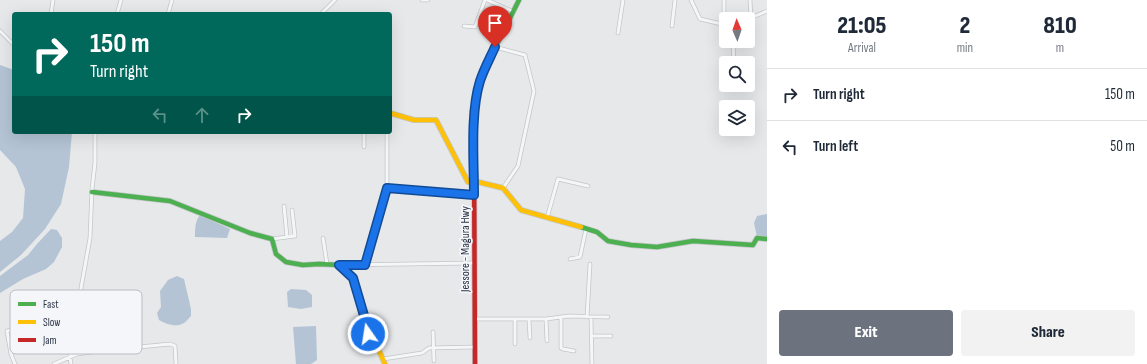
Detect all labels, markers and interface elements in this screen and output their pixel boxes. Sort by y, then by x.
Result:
pin [478,6,512,47]
text: 21:05 [837,11,886,40]
text: 2 [959,11,970,40]
text: 810 [1043,11,1077,40]
icon: arrive [484,12,506,34]
north arrow [719,12,755,48]
map controls [719,12,755,136]
text: 150 m [90,27,150,60]
icon: right [24,28,76,80]
text: Arrival [848,40,876,56]
text: min [957,40,973,56]
text: m [1056,40,1064,56]
button: search [719,56,755,92]
text: Turn right [90,61,148,82]
icon: right [779,84,801,106]
text: Turn right [813,85,865,104]
text: 150 m [1105,85,1135,104]
button: layers [719,100,755,136]
icon: left [149,104,171,126]
icon: ahead [191,104,213,126]
icon: right [233,104,255,126]
icon: left [779,136,801,158]
text: Turn left [813,137,858,156]
text: 50 m [1110,137,1135,156]
street label: Jessore - Magura Hwy [458,206,473,293]
legend [10,290,142,354]
text: Fast [43,298,59,311]
button: Exit [779,310,953,356]
button: Share [961,310,1135,356]
position arrow [347,313,389,355]
text: Slow [43,316,60,329]
text: Jam [42,334,57,347]

